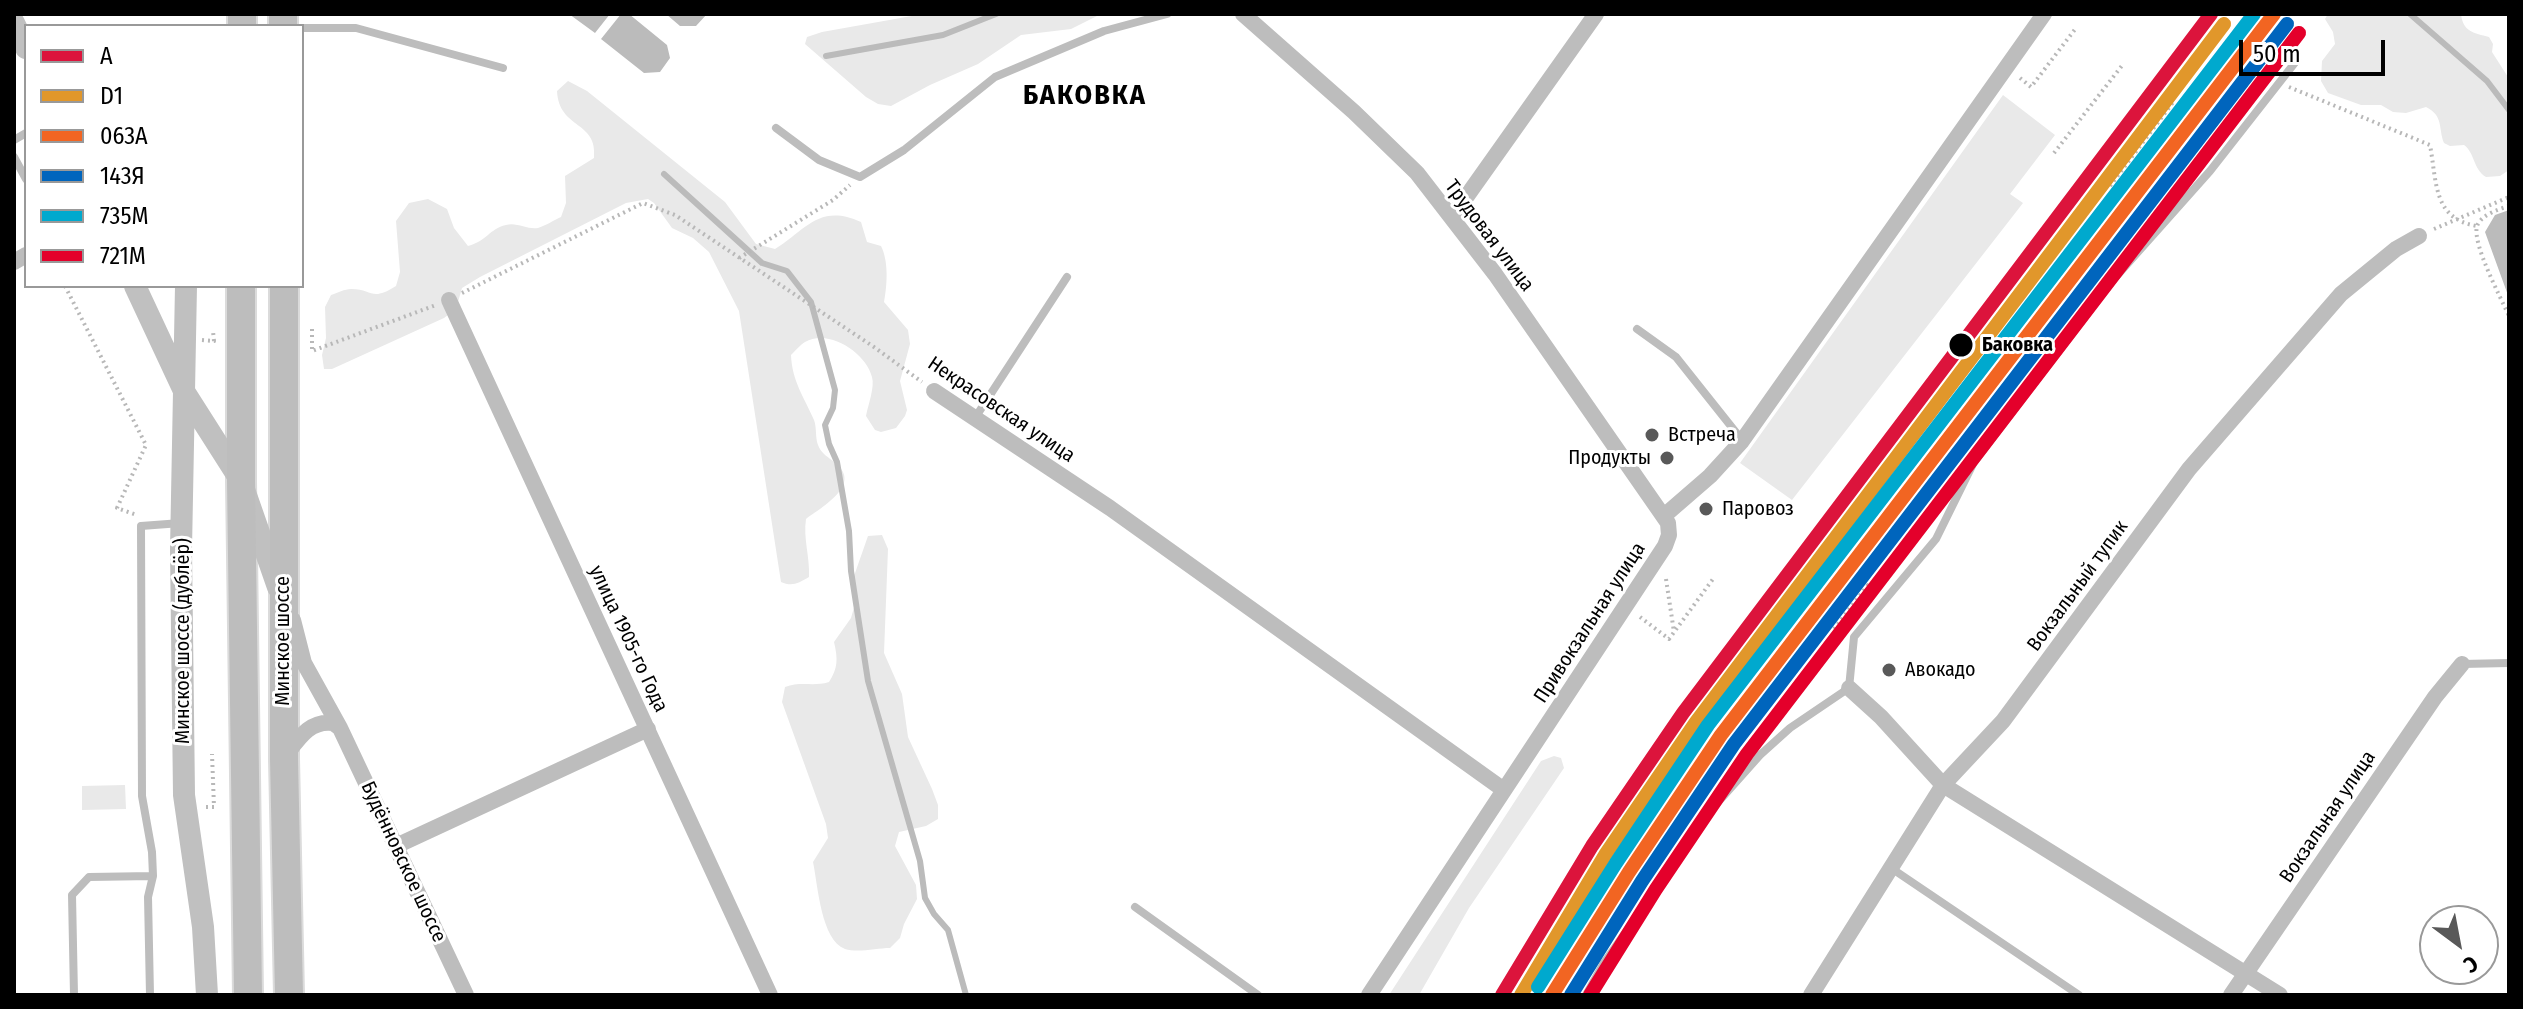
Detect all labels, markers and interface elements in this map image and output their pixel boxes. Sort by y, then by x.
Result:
legend [24,24,304,288]
scale bar [2243,24,2389,74]
text: 50 m [2253,40,2301,68]
text: A [100,42,113,70]
district label: БАКОВКА [1023,79,1147,113]
text: D1 [100,82,123,110]
text: 063А [100,122,148,150]
text: 143Я [100,162,145,190]
street label: Трудовая улица [1439,175,1539,297]
text: 735М [100,202,148,230]
text: 721М [100,242,146,270]
marker: Баковка [1947,331,1975,359]
place label: Баковка [1982,333,2053,357]
street label: Некрасовская улица [923,352,1079,468]
place label: Встреча [1668,423,1736,447]
marker: Встреча [1643,426,1661,444]
place label: Продукты [1568,446,1651,470]
marker: Продукты [1658,449,1676,467]
place label: Паровоз [1722,497,1794,521]
marker: Паровоз [1697,500,1715,518]
street label: Вокзальный тупик [2022,516,2134,656]
street label: Минское шоссе (дублёр) [171,538,195,744]
street label: Привокзальная улица [1529,538,1651,708]
street label: улица 1905-го Года [583,562,673,716]
street label: Минское шоссе [271,576,295,706]
place label: Авокадо [1905,658,1975,682]
marker: Авокадо [1880,661,1898,679]
street label: Вокзальная улица [2275,746,2381,888]
street label: Будённовское шоссе [355,778,451,946]
north arrow [2419,905,2499,985]
text: С [2459,950,2483,979]

